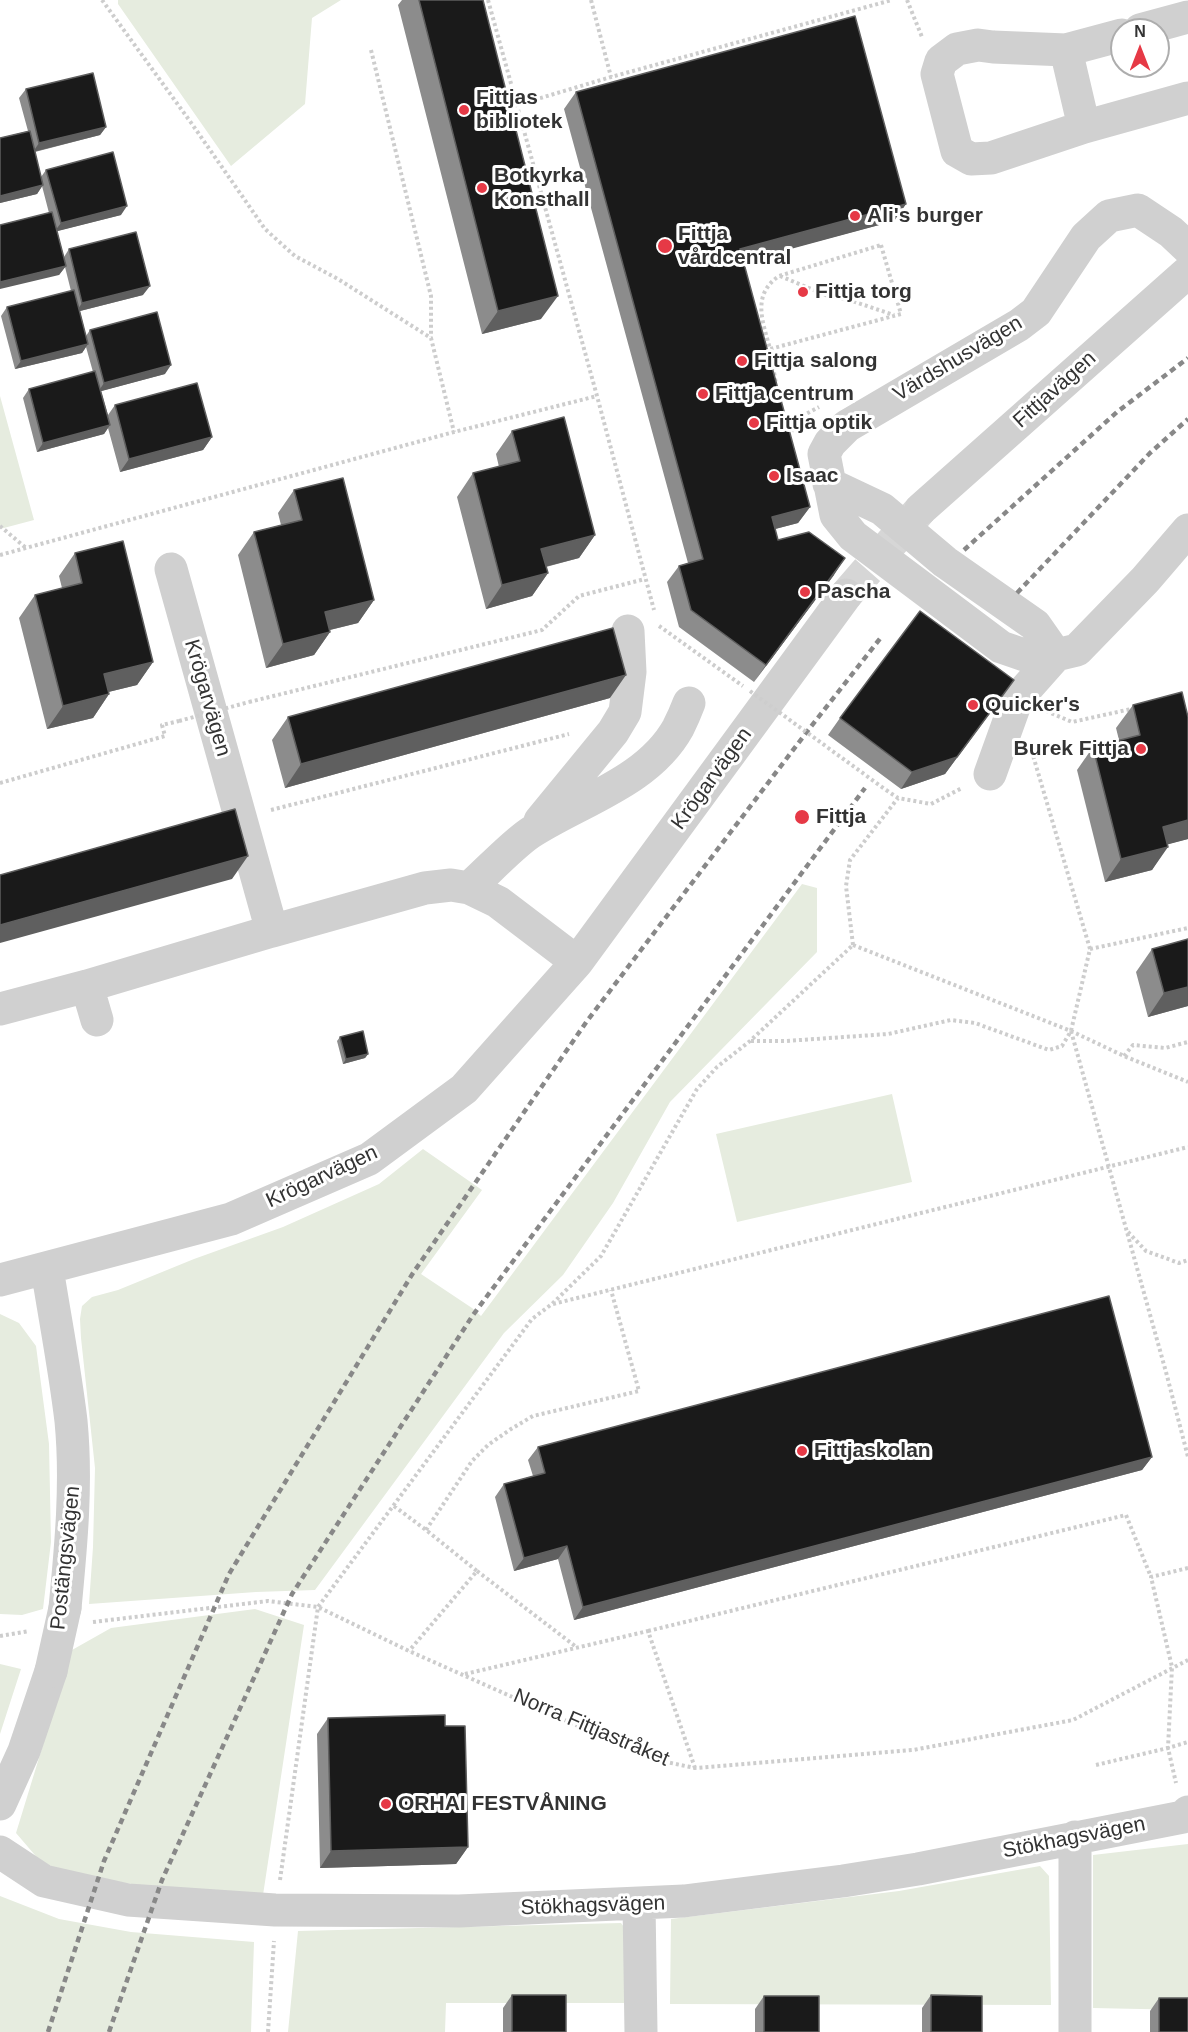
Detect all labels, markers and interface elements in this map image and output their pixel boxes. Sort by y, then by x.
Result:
north arrow [1110,18,1170,78]
text: N [1134,23,1146,40]
place label: Fittjas bibliotek [476,85,562,135]
marker: Fittjas bibliotek [457,103,471,117]
place label: Botkyrka Konsthall [494,163,590,213]
marker: Botkyrka Konsthall [475,181,489,195]
place label: Ali's burger [867,203,983,229]
marker: Ali's burger [848,209,862,223]
place label: Fittja vårdcentral [678,221,791,271]
marker: Fittja vårdcentral [656,237,674,255]
place label: Fittja torg [815,279,912,305]
marker: Fittja torg [796,285,810,299]
street label: Värdshusvägen [889,311,1027,407]
street label: Fittjavägen [1008,346,1102,434]
place label: Fittja salong [754,348,878,374]
marker: Fittja salong [735,354,749,368]
place label: Fittja centrum [715,381,854,407]
marker: Fittja centrum [696,387,710,401]
place label: Fittja optik [766,410,872,436]
marker: Fittja optik [747,416,761,430]
place label: Isaac [786,463,839,489]
marker: Isaac [767,469,781,483]
place label: Pascha [817,579,891,605]
marker: Pascha [798,585,812,599]
street label: Krögarvägen [178,637,236,759]
place label: Quicker's [985,692,1080,718]
marker: Quicker's [966,698,980,712]
street label: Krögarvägen [666,723,758,835]
place label: Burek Fittja [1013,736,1129,762]
marker: Burek Fittja [1134,742,1148,756]
place label: Fittja [816,804,866,830]
marker: Fittja [793,808,811,826]
street label: Krögarvägen [262,1140,382,1214]
place label: Fittjaskolan [814,1438,931,1464]
marker: Fittjaskolan [795,1444,809,1458]
street label: Postängsvägen [46,1485,86,1631]
street label: Norra Fittjastråket [509,1684,673,1772]
place label: ORHAI FESTVÅNING [398,1791,607,1817]
marker: ORHAI FESTVÅNING [379,1797,393,1811]
street label: Stökhagsvägen [1001,1812,1147,1864]
street label: Stökhagsvägen [520,1891,666,1921]

